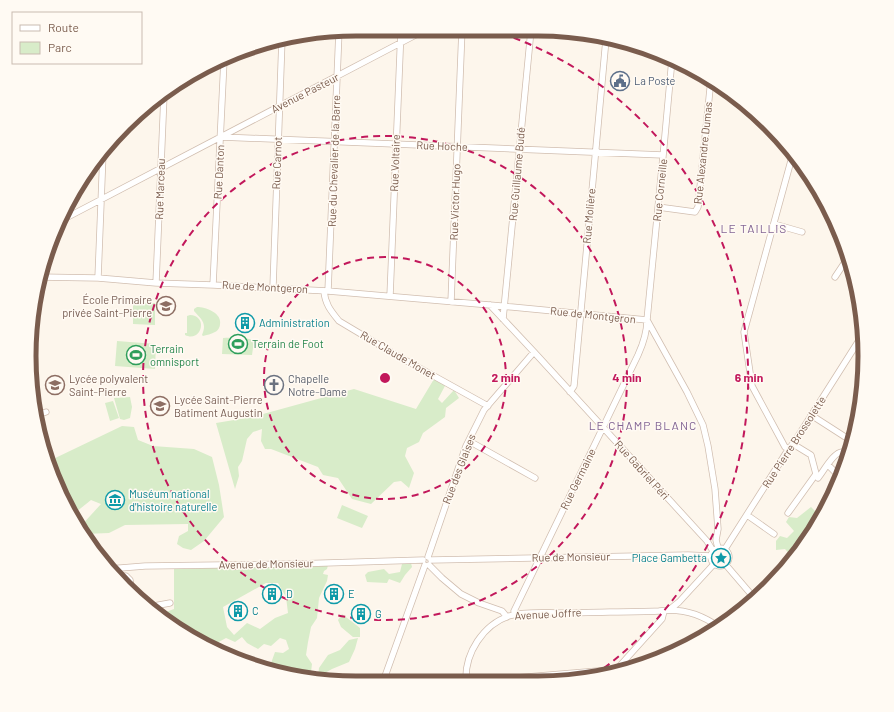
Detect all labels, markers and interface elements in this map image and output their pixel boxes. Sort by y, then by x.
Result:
legend [12,12,142,64]
text: Route [48,20,79,34]
text: Parc [48,40,72,54]
street label: Avenue Pasteur [269,70,341,115]
public building icon: La Poste [609,70,631,92]
place label: La Poste [634,74,675,87]
street label: Rue du Chevalier de la Barre [325,95,342,227]
street label: Rue Alexandre Dumas [691,101,714,205]
street label: Rue Guillaume Budé [506,126,527,221]
street label: Rue Voltaire [387,134,402,192]
street label: Rue Carnot [269,136,284,190]
street label: Rue Hoche [416,138,468,153]
street label: Rue Danton [211,144,226,200]
street label: Rue Marceau [152,158,167,220]
street label: Rue Corneille [650,158,669,222]
street label: Rue Victor Hugo [447,163,462,241]
street label: Rue Molière [580,188,597,244]
district label: LE TAILLIS [721,221,787,235]
street label: Rue de Montgeron [222,278,308,295]
place label: École Primaire privée Saint-Pierre [62,293,152,319]
school or university icon: École Primaire privée Saint-Pierre [155,295,177,317]
street label: Rue de Montgeron [550,304,637,325]
building icon: Administration [234,312,256,334]
place label: Administration [259,316,330,329]
street label: Rue Claude Monet [358,328,438,381]
sports icon: Terrain de Foot [227,333,249,355]
place label: Terrain de Foot [252,337,324,350]
place label: Terrain omnisport [150,342,199,368]
sports icon: Terrain omnisport [125,344,147,366]
text: 2 min [492,370,520,384]
text: 4 min [612,370,642,384]
text: 6 min [735,370,763,384]
centre of rings [378,371,392,385]
place label: Lycée polyvalent Saint-Pierre [69,372,148,398]
place label: Chapelle Notre-Dame [288,372,347,398]
school or university icon: Lycée polyvalent Saint-Pierre [44,374,66,396]
church icon: Chapelle Notre-Dame [263,374,285,396]
place label: Lycée Saint-Pierre Batiment Augustin [174,393,263,419]
street label: Rue Pierre Brossolette [759,393,828,490]
school or university icon: Lycée Saint-Pierre Batiment Augustin [149,395,171,417]
district label: LE CHAMP BLANC [589,418,697,432]
street label: Rue des Glaises [439,432,478,506]
street label: Rue Gabriel Péri [612,437,673,502]
street label: Rue Germaine [557,446,598,512]
place label: Muséum national d'histoire naturelle [129,487,217,513]
museum icon: Muséum national d'histoire naturelle [104,489,126,511]
place icon: Place Gambetta [710,547,732,569]
street label: Rue de Monsieur [532,549,610,564]
place label: Place Gambetta [632,551,707,564]
street label: Avenue de Monsieur [218,556,314,571]
building icon: D [261,583,283,605]
building icon: E [323,583,345,605]
place label: D [286,587,293,600]
place label: E [348,587,355,600]
building icon: C [227,600,249,622]
building icon: G [350,603,372,625]
place label: C [252,604,259,617]
street label: Avenue Joffre [514,605,582,622]
place label: G [375,607,382,620]

